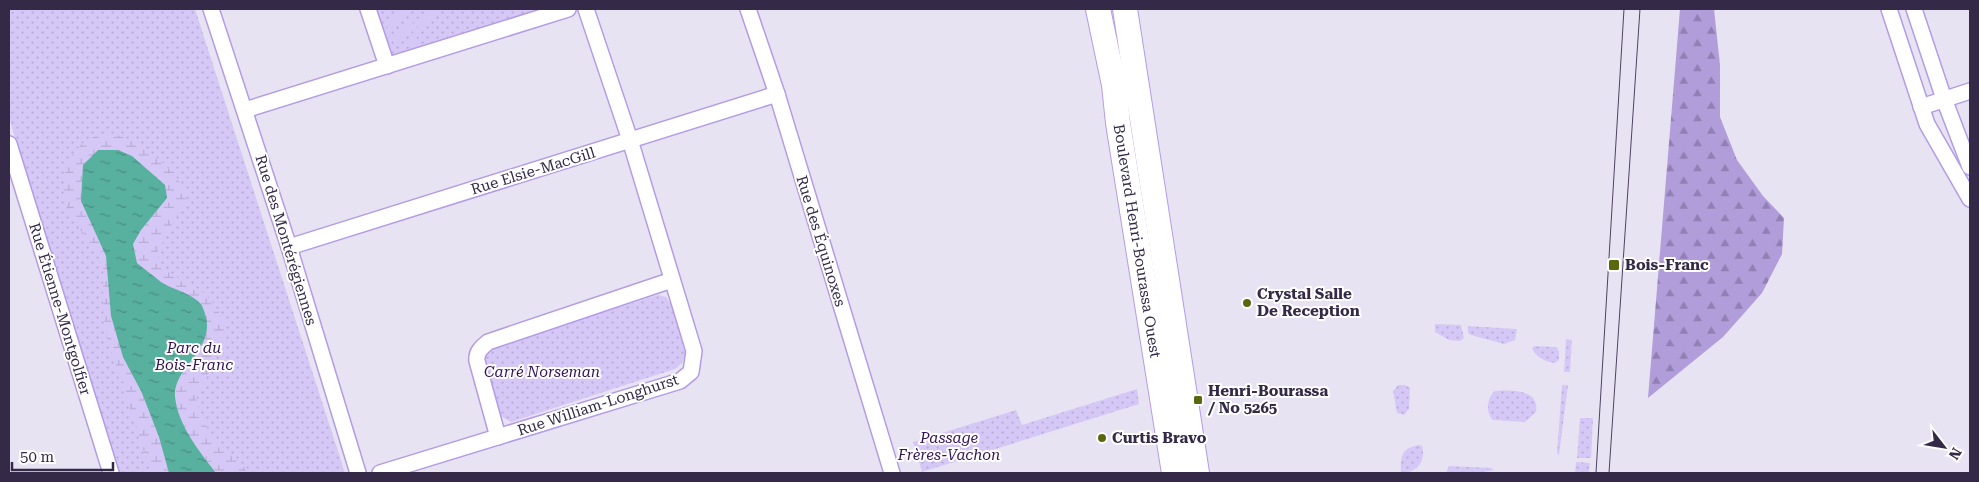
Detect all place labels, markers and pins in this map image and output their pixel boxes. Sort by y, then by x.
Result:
place label: Bois-Franc [1625,256,1709,274]
marker: Bois-Franc [1607,258,1621,272]
place label: Crystal Salle De Reception [1257,285,1360,320]
marker: Crystal Salle De Reception [1241,297,1253,309]
place label: Henri-Bourassa / No 5265 [1207,382,1328,417]
marker: Henri-Bourassa / No 5265 [1192,394,1204,406]
place label: Curtis Bravo [1112,429,1207,447]
marker: Curtis Bravo [1096,432,1108,444]

